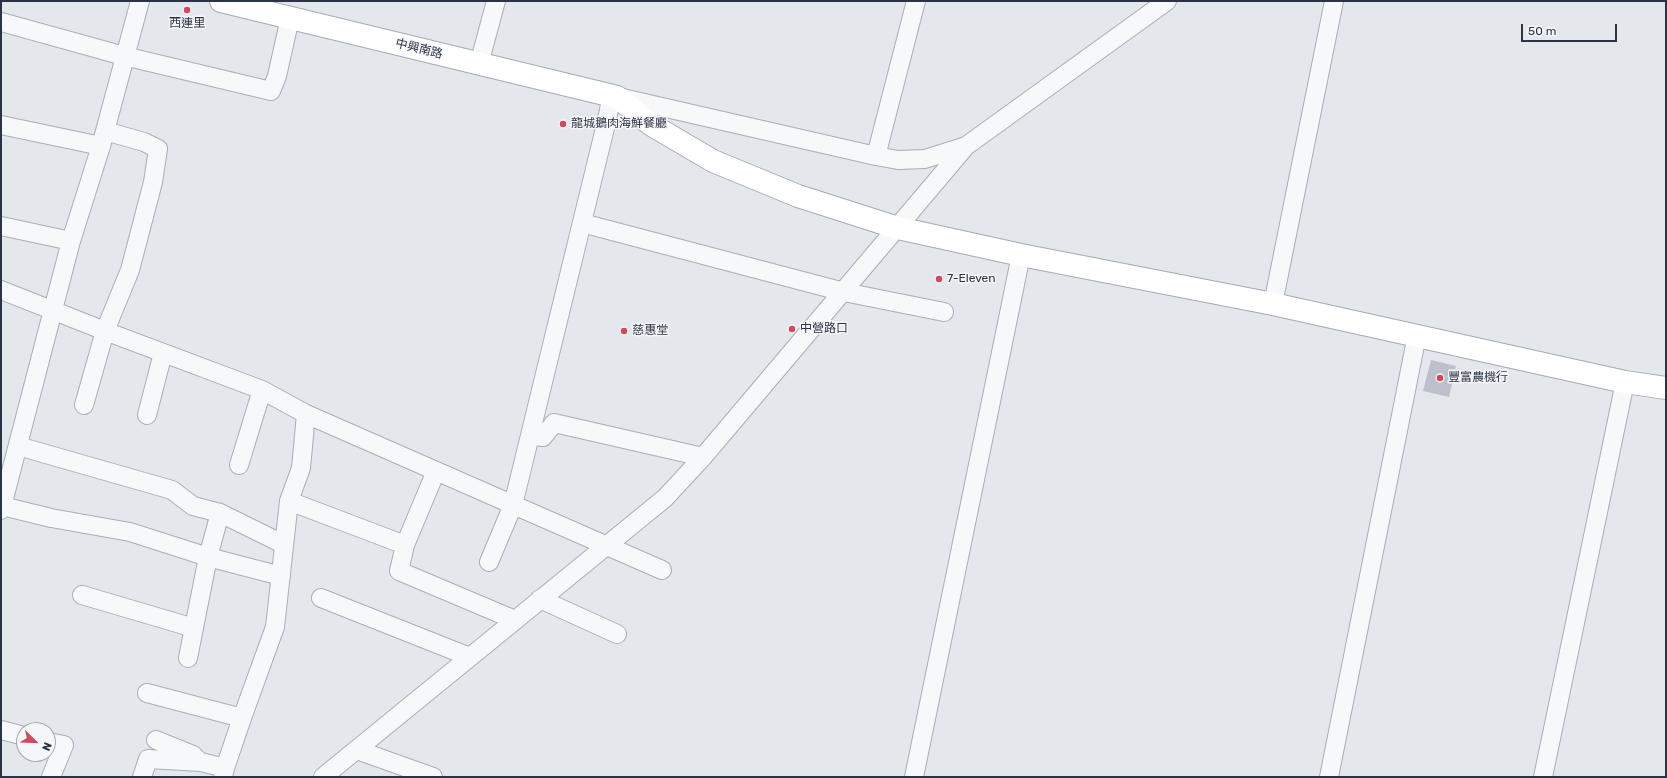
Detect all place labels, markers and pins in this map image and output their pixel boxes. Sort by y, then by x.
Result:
marker: 西連里 [182,5,192,15]
place label: 西連里 [169,17,205,31]
place label: 龍城鵝肉海鮮餐廳 [571,117,667,131]
marker: 龍城鵝肉海鮮餐廳 [558,119,568,129]
place label: 7-Eleven [947,272,996,286]
marker: 7-Eleven [934,274,944,284]
place label: 中營路口 [800,322,848,336]
place label: 慈惠堂 [632,324,668,338]
marker: 中營路口 [787,324,797,334]
marker: 慈惠堂 [619,326,629,336]
place label: 豐富農機行 [1448,371,1508,385]
marker: 豐富農機行 [1435,373,1445,383]

